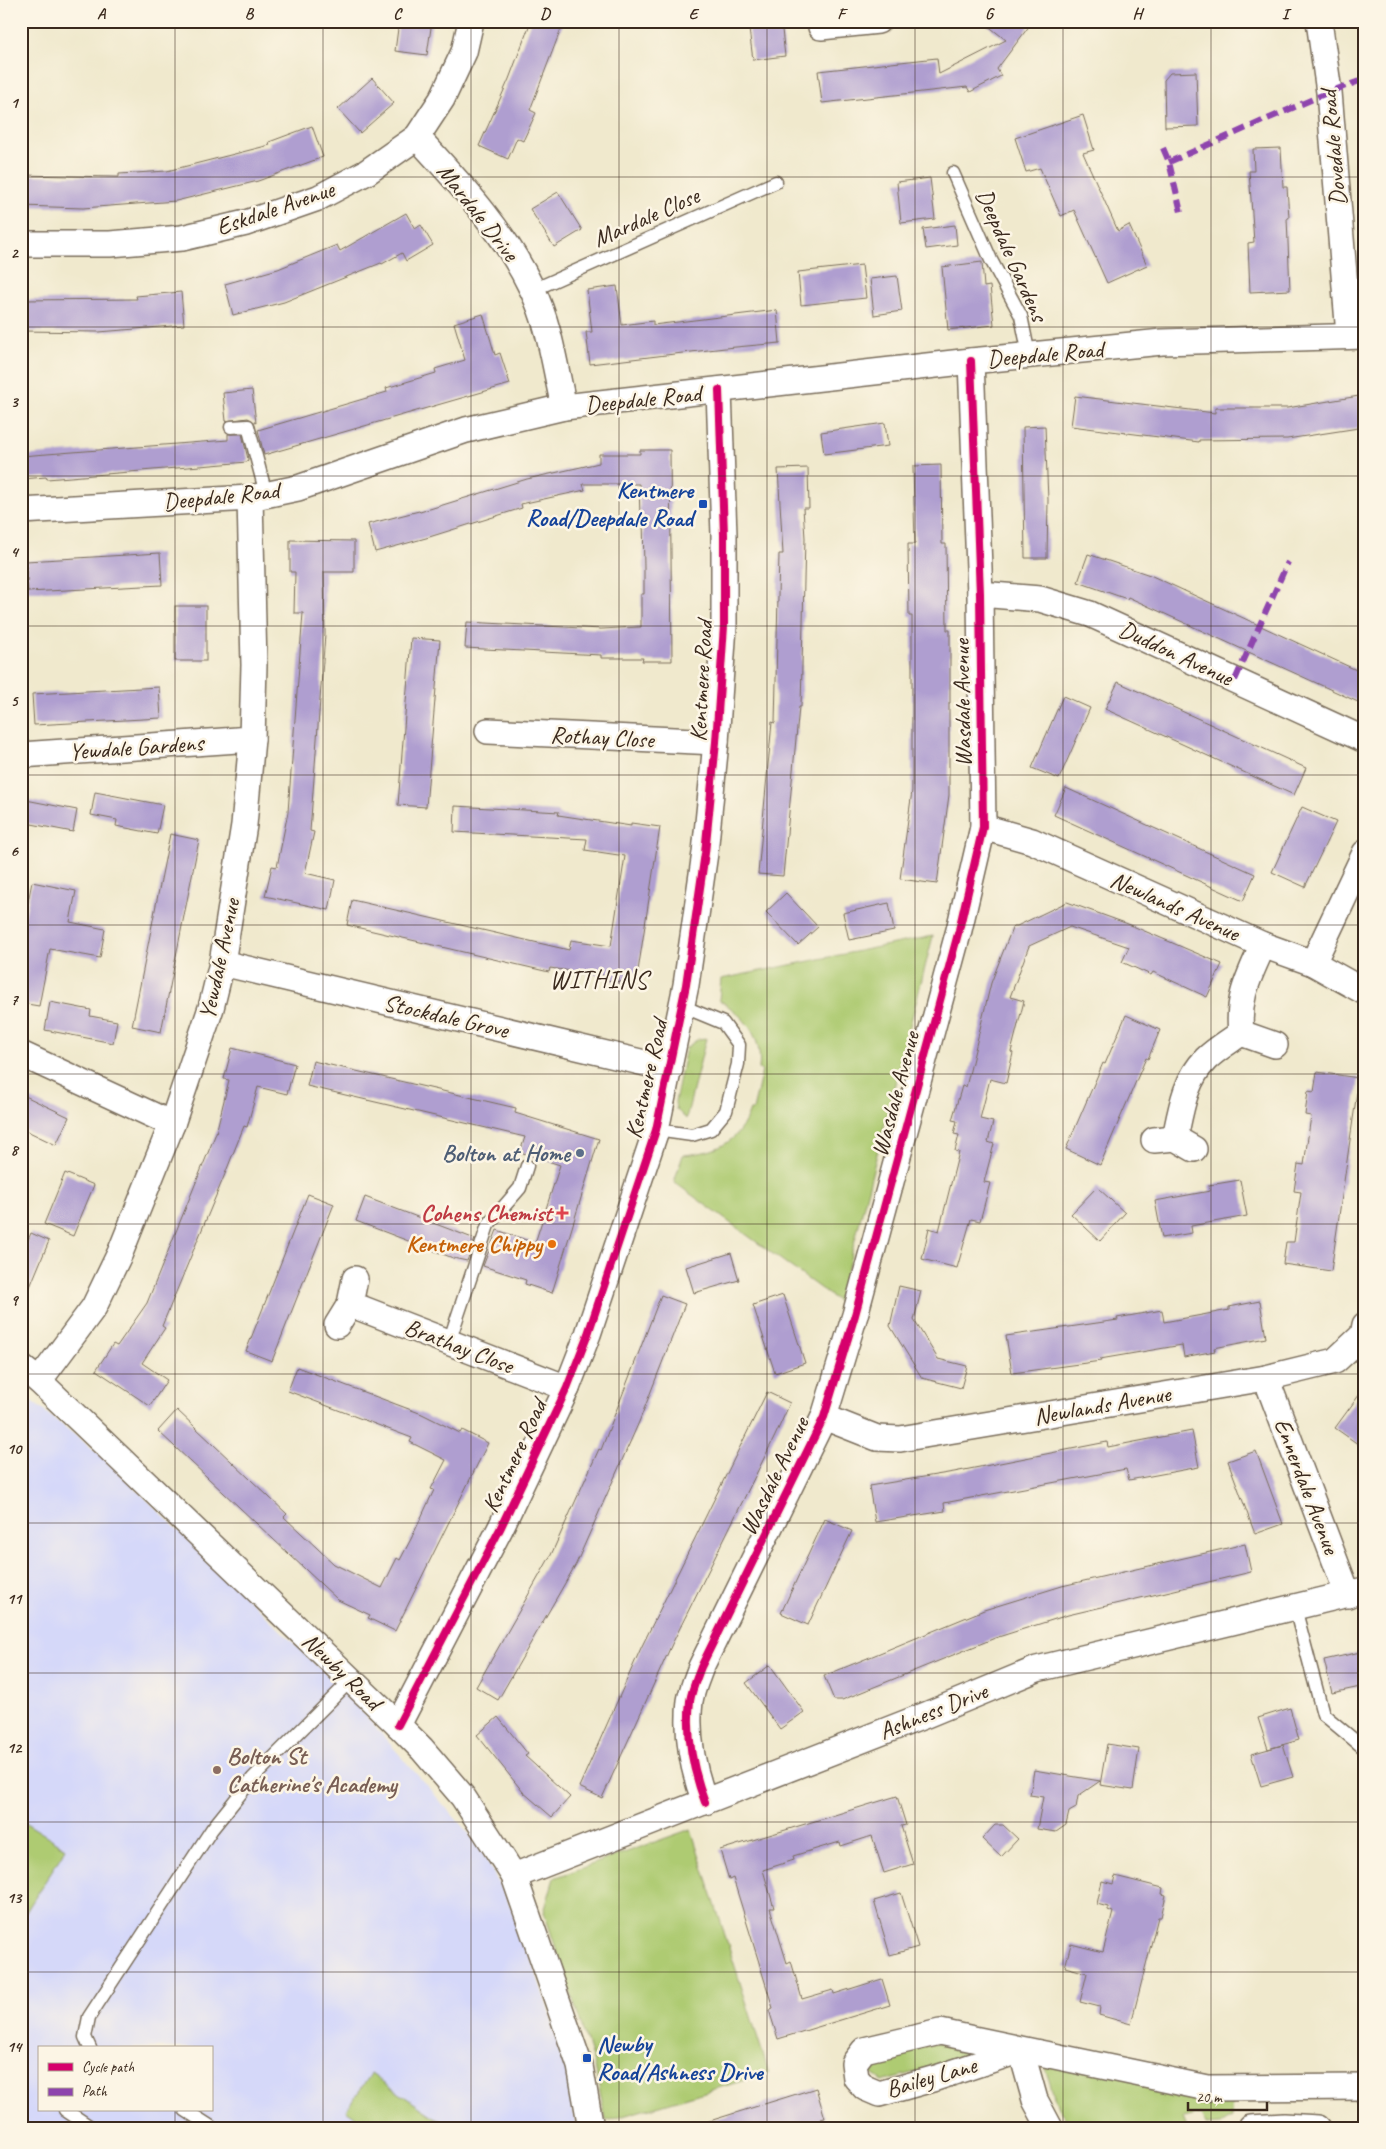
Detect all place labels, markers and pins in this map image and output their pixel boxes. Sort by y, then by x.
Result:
place label: Kentmere Road/Deepdale Road [526,475,697,533]
marker: Kentmere Road/Deepdale Road [697,498,709,510]
place label: Bolton at Home [442,1138,572,1168]
marker: Bolton at Home [574,1147,586,1159]
place label: Cohens Chemist [421,1198,555,1228]
marker: Cohens Chemist [556,1207,568,1219]
place label: Kentmere Chippy [406,1229,544,1259]
marker: Kentmere Chippy [546,1238,558,1250]
place label: Bolton St Catherine's Academy [227,1741,399,1799]
marker: Bolton St Catherine's Academy [211,1764,223,1776]
place label: Newby Road/Ashness Drive [597,2029,764,2087]
marker: Newby Road/Ashness Drive [581,2052,593,2064]

